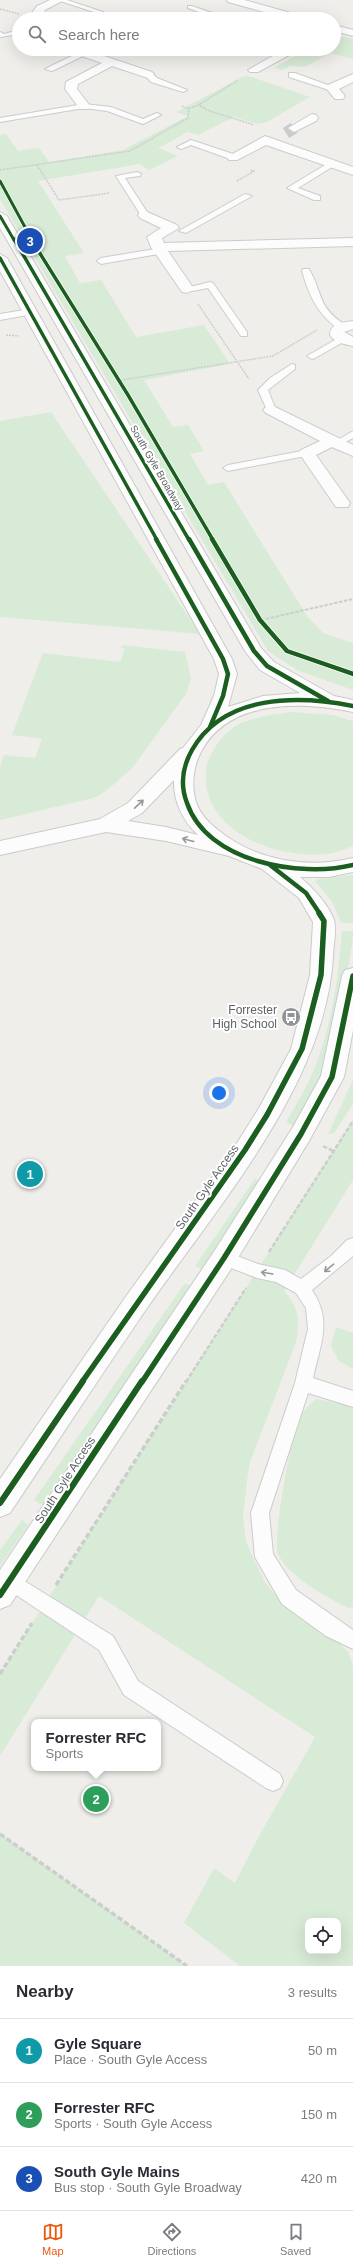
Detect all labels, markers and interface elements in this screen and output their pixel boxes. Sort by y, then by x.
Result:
search box [12,12,341,56]
icon: search [26,23,48,45]
text: Search here [58,26,140,43]
pin: 3 [17,226,43,256]
street label: South Gyle Broadway [128,423,186,513]
one-way arrow [134,799,144,809]
one-way arrow [182,836,195,843]
place label: Forrester High School [212,1003,277,1031]
bus stop icon: Forrester High School [280,1006,302,1028]
your location [209,1083,229,1103]
street label: South Gyle Access [172,1142,242,1232]
pin: 1 [17,1159,43,1189]
one-way arrow [324,1263,334,1272]
one-way arrow [261,1269,274,1277]
street label: South Gyle Access [32,1434,98,1526]
popup [31,1719,161,1771]
text: Forrester RFC [46,1729,146,1746]
text: Sports [46,1746,83,1761]
pin: 2 [83,1784,109,1814]
map controls [305,1918,341,1954]
button: locate [305,1918,341,1954]
text: Nearby [16,1982,74,2001]
text: 3 results [288,1985,337,2000]
text: Gyle Square [54,2035,142,2052]
text: 1 [25,2043,33,2058]
text: 50 m [308,2043,337,2058]
text: Place · South Gyle Access [54,2052,207,2067]
text: Forrester RFC [54,2099,155,2116]
text: 2 [25,2107,33,2122]
text: 150 m [301,2107,337,2122]
text: Sports · South Gyle Access [54,2116,212,2131]
text: South Gyle Mains [54,2163,180,2180]
text: 3 [25,2171,33,2186]
text: 420 m [301,2171,337,2186]
text: Bus stop · South Gyle Broadway [54,2180,242,2195]
tab: Map [42,2221,64,2257]
tab: Directions [147,2221,196,2257]
tab: Saved [280,2221,311,2257]

